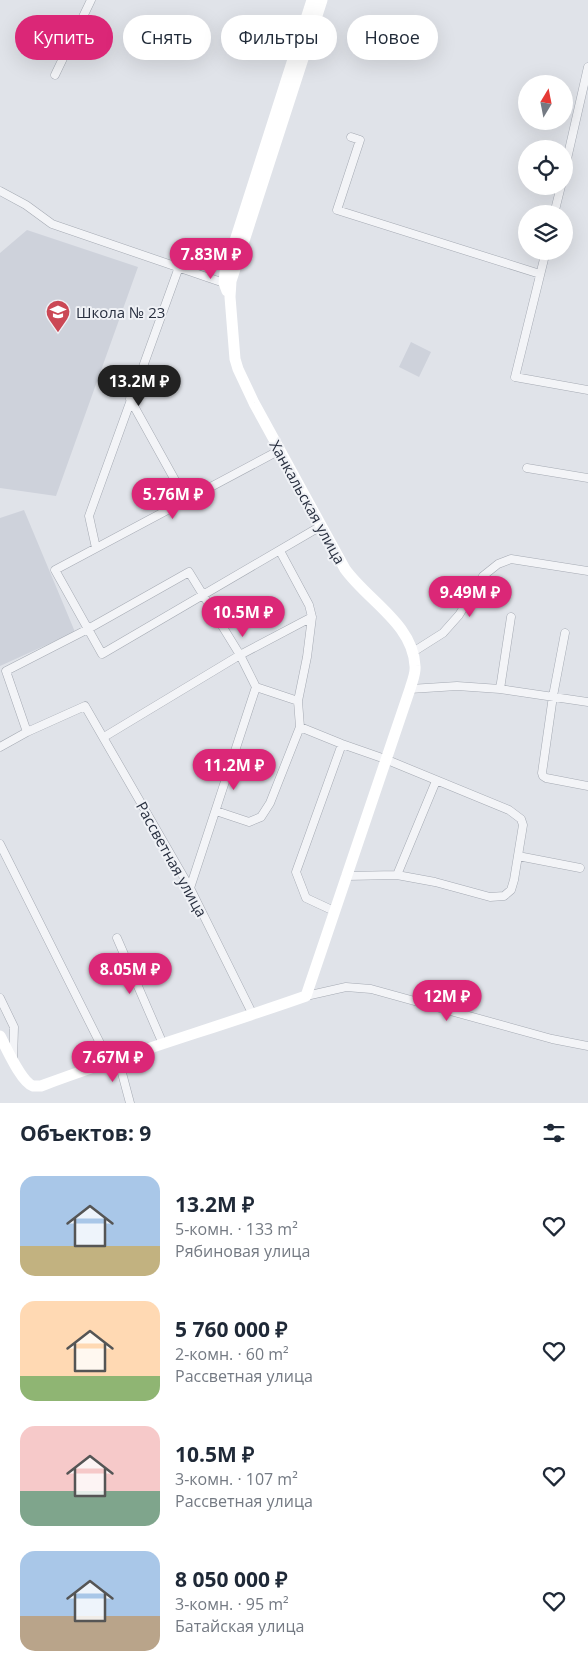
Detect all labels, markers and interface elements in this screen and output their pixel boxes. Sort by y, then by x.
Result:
chip: Купить [15,15,113,60]
chip: Снять [123,15,211,60]
chip: Фильтры [221,15,337,60]
chip: Новое [347,15,438,60]
north arrow [518,75,572,130]
map controls [518,75,573,260]
button: locate [518,140,573,195]
button: layers [518,205,573,260]
pin: 7.83M ₽ [165,238,257,280]
text: 7.83M ₽ [181,243,241,265]
school or university icon: Школа № 23 [45,299,71,333]
place label: Школа № 23 [76,302,165,322]
pin: 13.2M ₽ [93,364,185,407]
text: 13.2M ₽ [109,370,169,392]
street label: Ханкальская улица [266,436,350,568]
pin: 5.76M ₽ [127,478,219,520]
text: 5.76M ₽ [143,483,203,505]
pin: 9.49M ₽ [424,576,516,618]
text: 9.49M ₽ [440,581,500,603]
pin: 10.5M ₽ [197,596,289,638]
text: 10.5M ₽ [213,601,273,623]
pin: 11.2M ₽ [188,748,280,791]
text: 11.2M ₽ [204,754,264,776]
street label: Рассветная улица [132,798,212,920]
pin: 8.05M ₽ [84,952,176,995]
text: 8.05M ₽ [100,958,160,980]
pin: 12M ₽ [412,980,482,1022]
text: 12M ₽ [424,985,470,1007]
pin: 7.67M ₽ [67,1040,159,1083]
text: 7.67M ₽ [83,1046,143,1068]
text: Объектов: 9 [20,1119,151,1147]
icon: filters [540,1119,568,1147]
text: 13.2M ₽ [175,1190,255,1218]
icon: home [60,1196,120,1256]
icon: heart [540,1212,568,1240]
text: 5-комн. · 133 m² [175,1218,298,1240]
text: Рябиновая улица [175,1240,310,1262]
text: 5 760 000 ₽ [175,1315,288,1343]
icon: home [60,1321,120,1381]
icon: heart [540,1337,568,1365]
text: 2-комн. · 60 m² [175,1343,289,1365]
text: Рассветная улица [175,1365,313,1387]
text: 10.5M ₽ [175,1440,255,1468]
icon: home [60,1446,120,1506]
icon: heart [540,1462,568,1490]
text: 3-комн. · 107 m² [175,1468,298,1490]
text: Рассветная улица [175,1490,313,1512]
text: 8 050 000 ₽ [175,1565,288,1593]
icon: home [60,1571,120,1631]
icon: heart [540,1587,568,1615]
text: 3-комн. · 95 m² [175,1593,289,1615]
text: Батайская улица [175,1615,304,1637]

